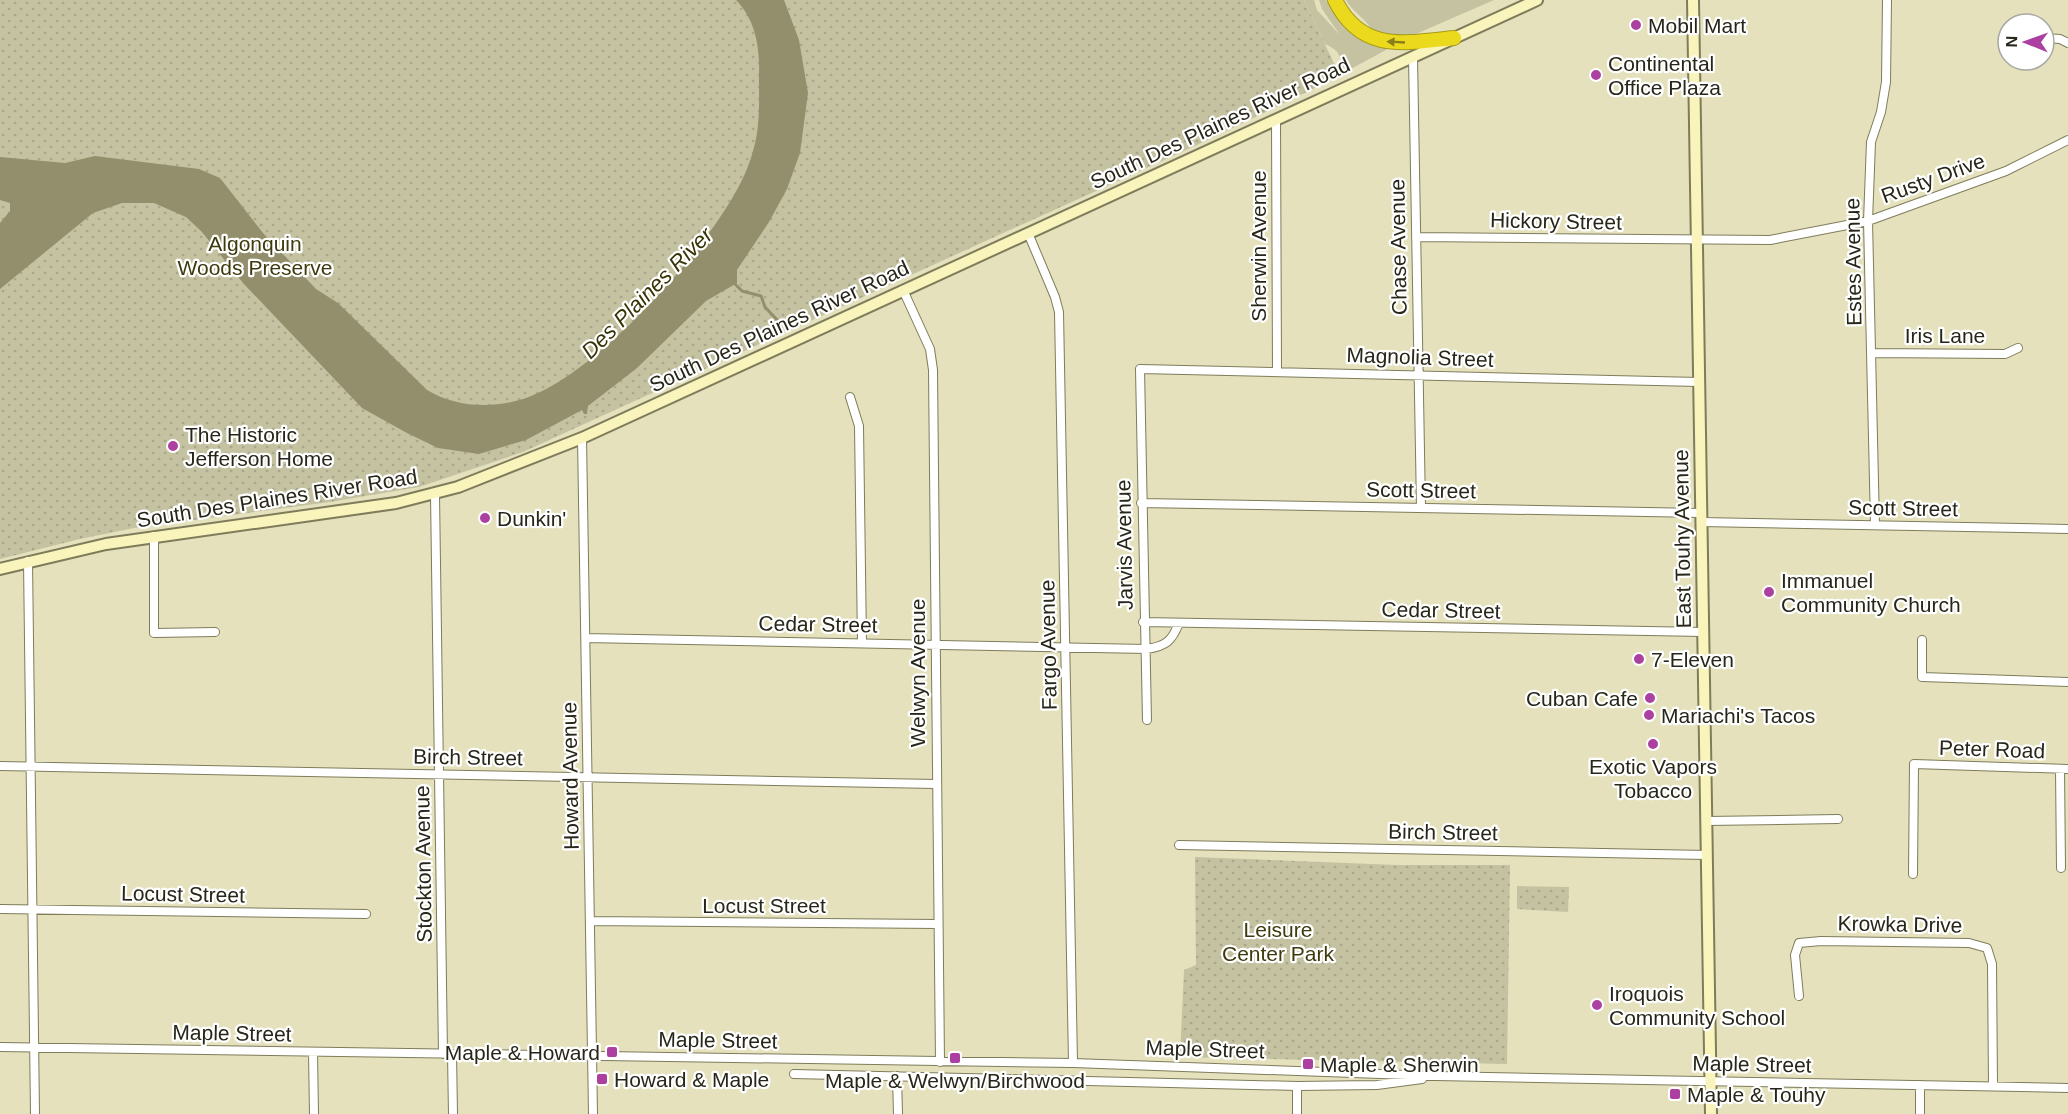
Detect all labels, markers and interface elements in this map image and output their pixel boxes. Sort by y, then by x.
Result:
north arrow [1996,12,2056,72]
place label: Mobil Mart [1648,14,1746,37]
marker: Mobil Mart [1629,18,1643,32]
text: N [2003,36,2020,48]
one-way arrow [1387,38,1406,47]
place label: Continental Office Plaza [1608,52,1721,99]
street label: South Des Plaines River Road [1087,53,1353,193]
marker: Continental Office Plaza [1589,68,1603,82]
street label: Rusty Drive [1878,149,1988,207]
street label: Sherwin Avenue [1247,170,1270,322]
street label: Chase Avenue [1385,179,1411,315]
street label: Estes Avenue [1840,198,1866,326]
street label: Hickory Street [1490,208,1622,234]
water label: Des Plaines River [576,221,719,364]
park label: Algonquin Woods Preserve [178,232,332,279]
street label: South Des Plaines River Road [646,256,912,396]
street label: Iris Lane [1905,324,1985,347]
street label: Magnolia Street [1346,343,1494,371]
place label: The Historic Jefferson Home [185,423,333,470]
marker: The Historic Jefferson Home [166,439,180,453]
street label: East Touhy Avenue [1669,449,1695,629]
street label: South Des Plaines River Road [135,464,419,532]
street label: Scott Street [1366,478,1476,502]
street label: Jarvis Avenue [1111,480,1137,610]
street label: Scott Street [1848,496,1958,520]
place label: Dunkin' [497,507,566,530]
marker: Dunkin' [478,511,492,525]
place label: Immanuel Community Church [1781,569,1961,616]
street label: Fargo Avenue [1035,580,1061,710]
marker: Immanuel Community Church [1762,585,1776,599]
street label: Cedar Street [1381,597,1501,623]
street label: Welwyn Avenue [906,599,929,747]
street label: Cedar Street [758,611,878,637]
place label: 7-Eleven [1651,648,1734,671]
marker: 7-Eleven [1632,652,1646,666]
place label: Cuban Cafe [1526,687,1638,710]
marker: Cuban Cafe [1643,691,1657,705]
street label: Howard Avenue [557,702,583,850]
place label: Mariachi's Tacos [1661,704,1815,727]
marker: Mariachi's Tacos [1642,708,1656,722]
street label: Peter Road [1939,736,2045,762]
marker: Exotic Vapors Tobacco [1646,737,1660,751]
street label: Birch Street [413,745,523,769]
place label: Exotic Vapors Tobacco [1589,755,1717,802]
street label: Stockton Avenue [410,785,436,943]
street label: Birch Street [1388,820,1498,844]
street label: Locust Street [121,881,245,907]
street label: Locust Street [702,894,826,917]
street label: Krowka Drive [1837,911,1963,937]
park label: Leisure Center Park [1222,918,1335,965]
place label: Iroquois Community School [1609,982,1785,1029]
marker: Iroquois Community School [1590,998,1604,1012]
street label: Maple Street [172,1020,292,1046]
street label: Maple Street [658,1027,778,1053]
street label: Maple Street [1145,1035,1265,1063]
place label: Maple & Howard [445,1041,600,1064]
marker: Maple & Howard [605,1045,619,1059]
marker: Maple & Welwyn/Birchwood [948,1051,962,1065]
street label: Maple Street [1692,1051,1812,1077]
place label: Maple & Sherwin [1320,1053,1479,1076]
marker: Maple & Sherwin [1301,1057,1315,1071]
place label: Howard & Maple [614,1068,769,1091]
place label: Maple & Welwyn/Birchwood [825,1069,1085,1092]
marker: Howard & Maple [595,1072,609,1086]
place label: Maple & Touhy [1687,1083,1826,1106]
marker: Maple & Touhy [1668,1087,1682,1101]

